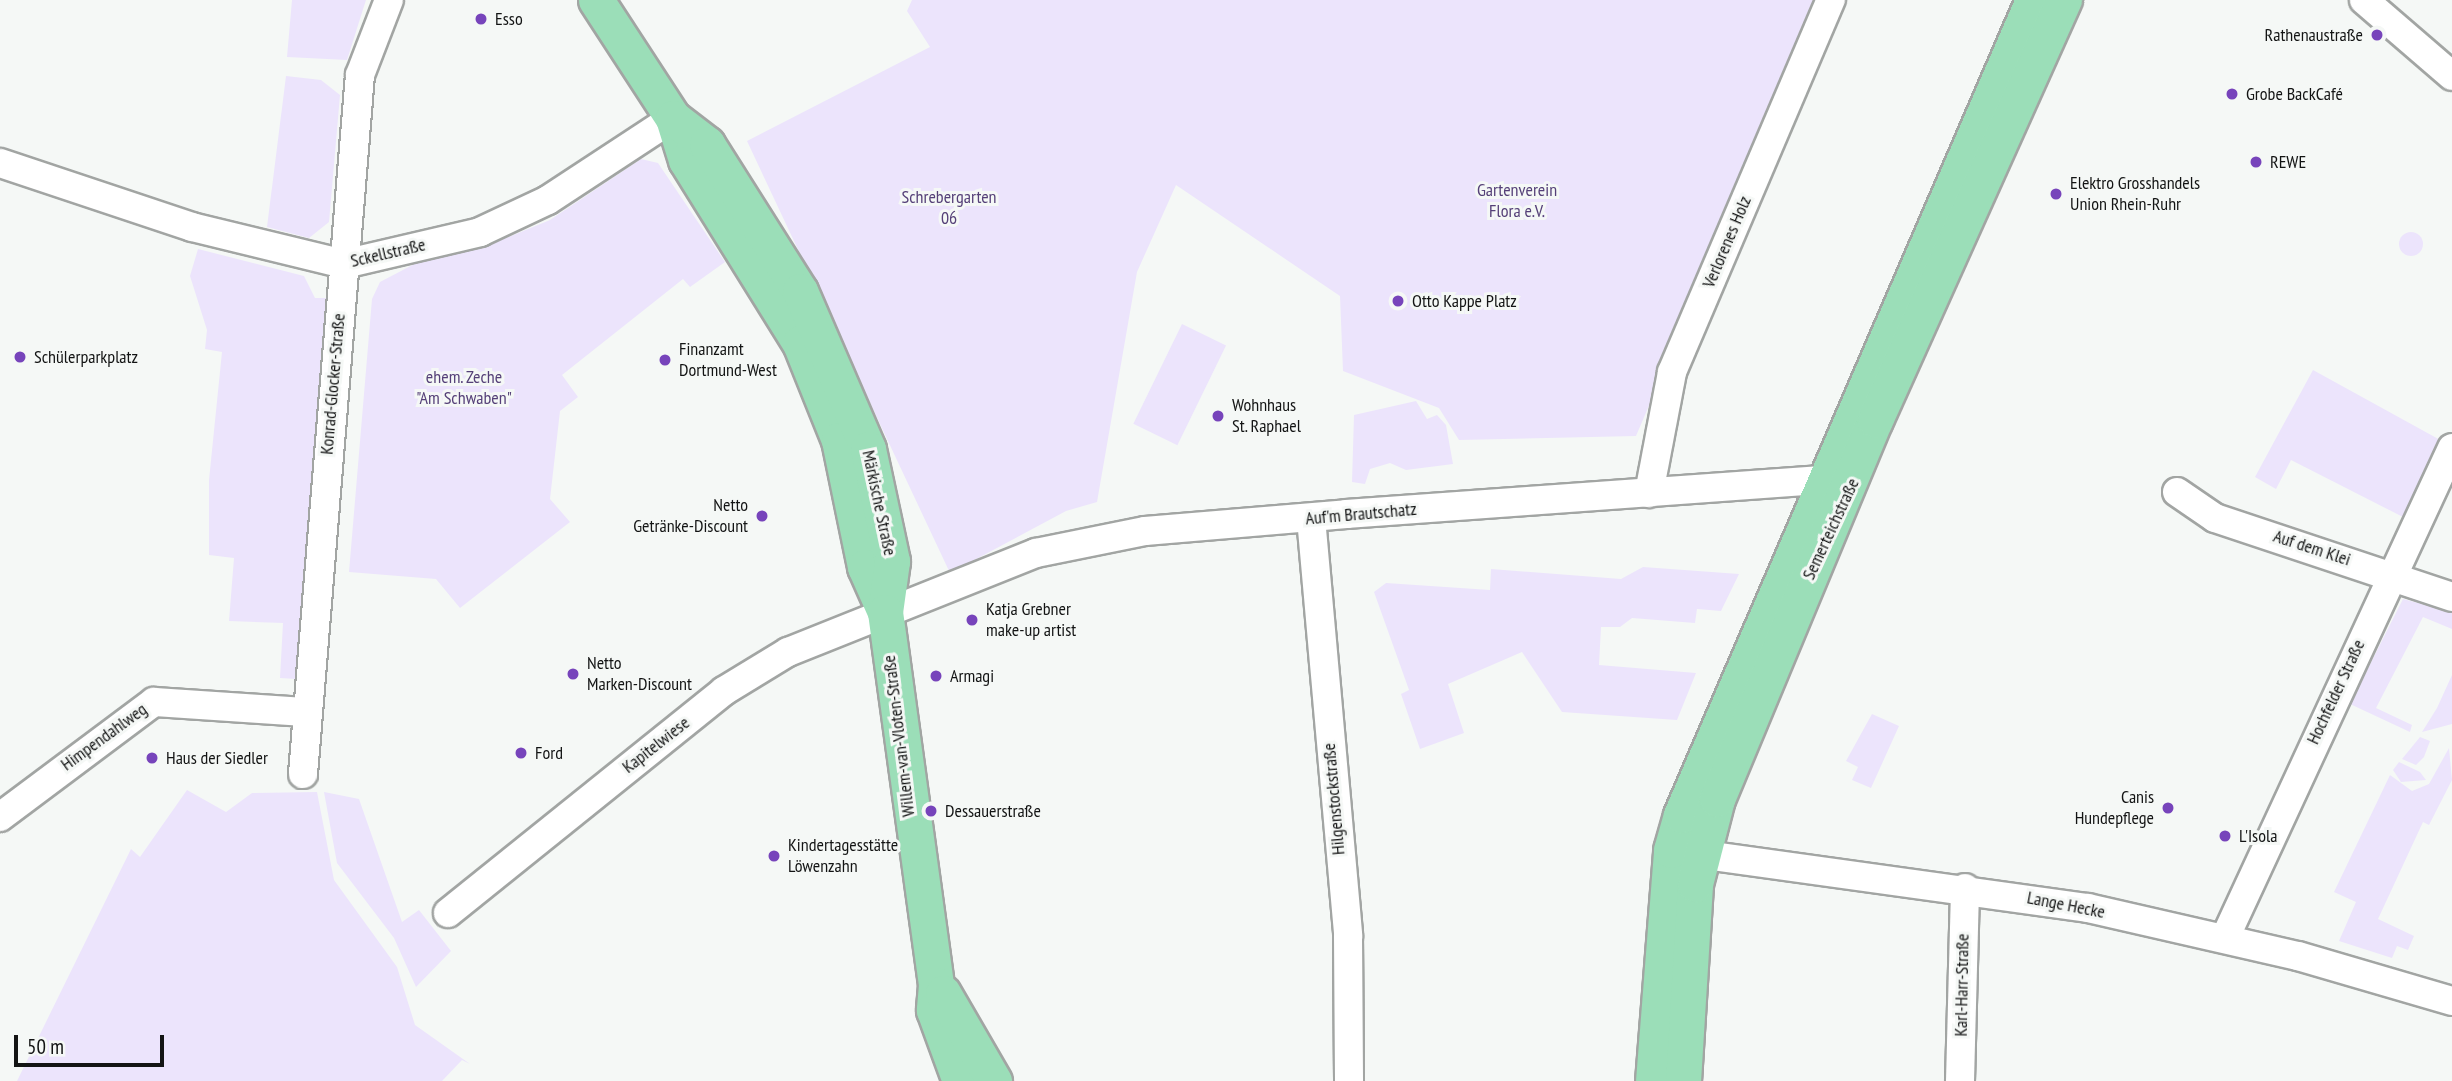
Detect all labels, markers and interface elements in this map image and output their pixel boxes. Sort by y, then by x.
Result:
place label: Esso [495,8,523,30]
marker: Esso [473,11,489,27]
place label: Rathenaustraße [2265,24,2363,46]
marker: Rathenaustraße [2369,27,2385,43]
place label: Grobe BackCafé [2246,83,2343,105]
marker: Grobe BackCafé [2224,86,2240,102]
place label: REWE [2270,151,2306,173]
marker: REWE [2248,154,2264,170]
place label: Elektro Grosshandels Union Rhein-Ruhr [2070,173,2200,216]
park label: Gartenverein Flora e.V. [1477,180,1557,222]
marker: Elektro Grosshandels Union Rhein-Ruhr [2048,186,2064,202]
park label: Schrebergarten 06 [901,187,997,230]
street label: Verlorenes Holz [1698,193,1756,291]
street label: Sckellstraße [348,234,428,272]
place label: Otto Kappe Platz [1412,290,1517,312]
marker: Otto Kappe Platz [1390,293,1406,309]
street label: Konrad-Glocker-Straße [316,312,350,456]
place label: Finanzamt Dortmund-West [679,339,777,382]
place label: Schülerparkplatz [34,346,138,368]
marker: Schülerparkplatz [12,349,28,365]
marker: Finanzamt Dortmund-West [657,352,673,368]
park label: ehem. Zeche "Am Schwaben" [416,367,512,410]
place label: Wohnhaus St. Raphael [1232,395,1302,438]
marker: Wohnhaus St. Raphael [1210,408,1226,424]
street label: Märkische Straße [857,448,901,558]
street label: Semerteichstraße [1798,475,1864,583]
place label: Netto Getränke-Discount [633,495,748,538]
street label: Auf'm Brautschatz [1305,498,1417,530]
marker: Netto Getränke-Discount [754,508,770,524]
street label: Auf dem Klei [2271,525,2353,571]
place label: Katja Grebner make-up artist [986,599,1076,642]
marker: Katja Grebner make-up artist [964,612,980,628]
street label: Hochfelder Straße [2302,636,2370,748]
place label: Netto Marken-Discount [587,653,692,696]
street label: Willem-van-Vloten-Straße [878,654,920,818]
place label: Armagi [950,665,994,687]
marker: Netto Marken-Discount [565,666,581,682]
marker: Armagi [928,668,944,684]
street label: Himpendahlweg [57,699,151,775]
street label: Kapitelwiese [618,712,694,778]
place label: Ford [535,742,563,764]
street label: Hilgenstockstraße [1318,742,1350,856]
marker: Ford [513,745,529,761]
place label: Haus der Siedler [166,747,268,769]
marker: Haus der Siedler [144,750,160,766]
place label: Canis Hundepflege [2075,787,2154,830]
place label: Dessauerstraße [945,800,1041,822]
marker: Canis Hundepflege [2160,800,2176,816]
marker: Dessauerstraße [923,803,939,819]
place label: L'Isola [2239,825,2277,847]
marker: L'Isola [2217,828,2233,844]
place label: Kindertagesstätte Löwenzahn [788,835,898,878]
marker: Kindertagesstätte Löwenzahn [766,848,782,864]
street label: Lange Hecke [2025,887,2107,923]
street label: Karl-Harr-Straße [1950,933,1974,1037]
scale bar [18,1021,168,1066]
text: 50 m [27,1033,64,1060]

